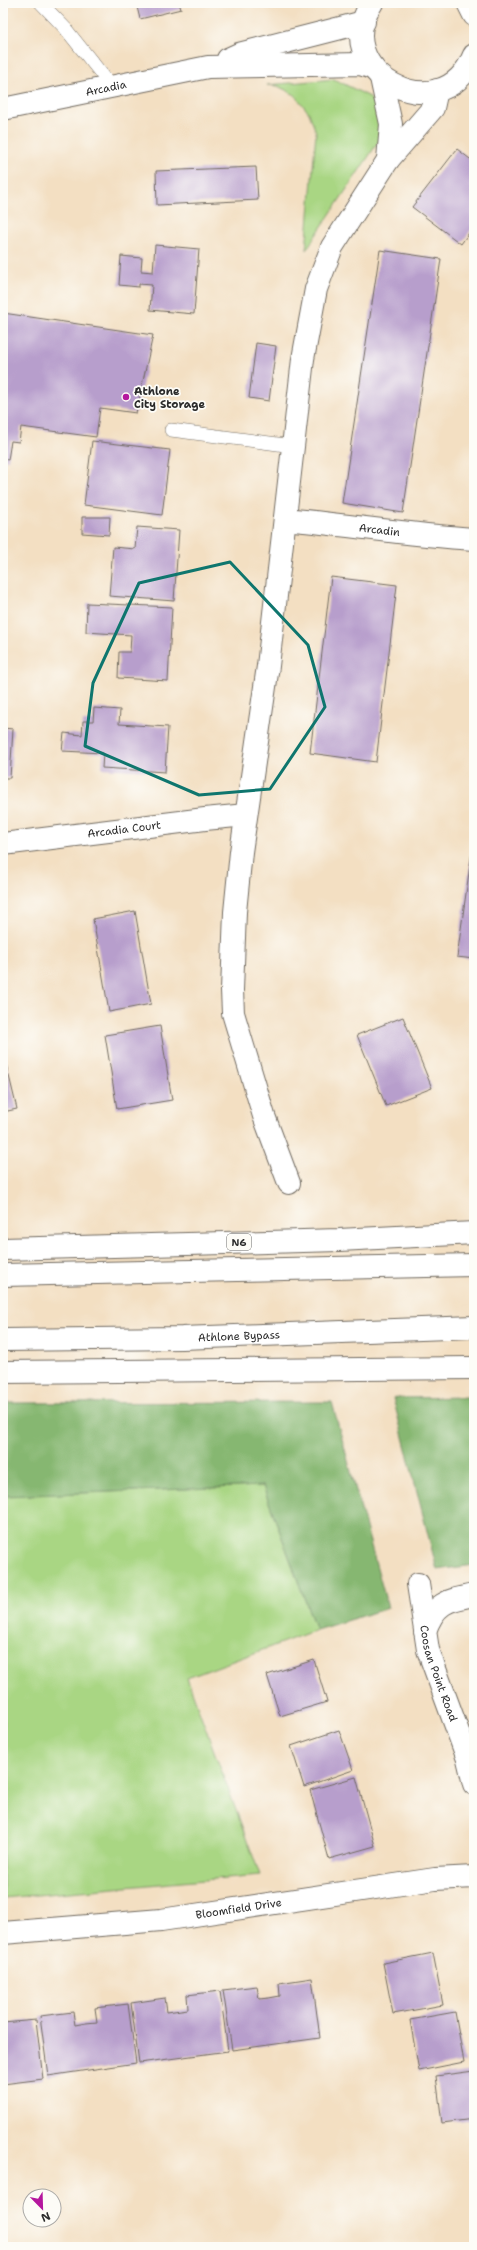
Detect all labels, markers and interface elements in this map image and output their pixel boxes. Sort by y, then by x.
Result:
street label: Arcadia [84,77,128,100]
place label: Athlone City Storage [134,384,205,412]
marker: Athlone City Storage [121,392,131,402]
street label: Arcadin [358,520,401,540]
street label: Arcadia Court [86,817,162,842]
road number: N6 [227,1234,251,1250]
street label: Athlone Bypass [197,1327,280,1345]
street label: Coosan Point Road [416,1624,461,1724]
street label: Bloomfield Drive [195,1895,283,1923]
north arrow [22,2188,62,2228]
text: N [39,2208,53,2225]

